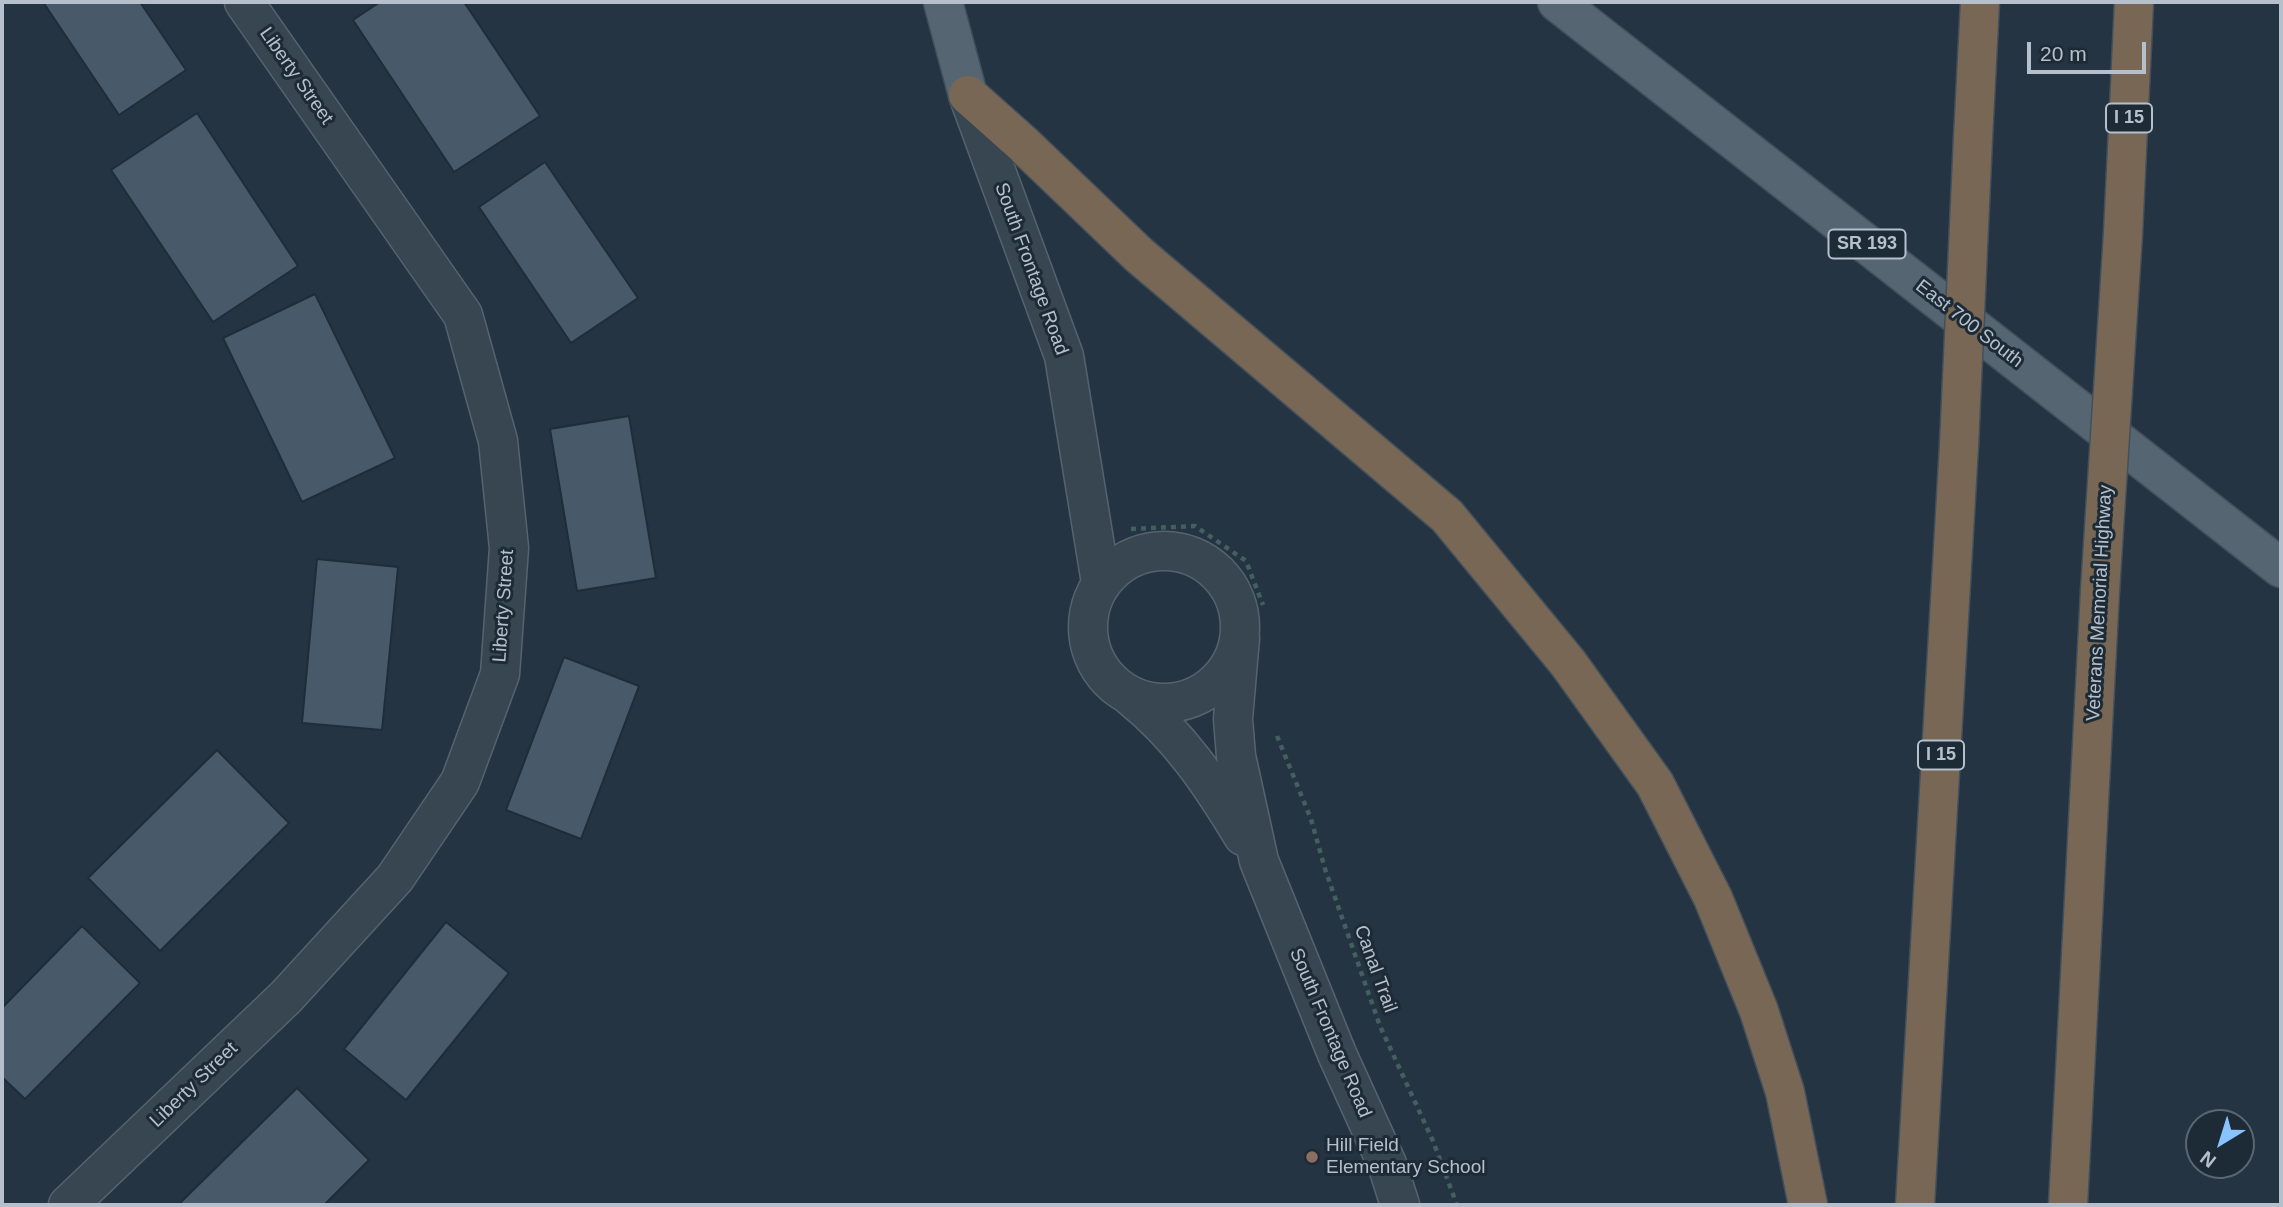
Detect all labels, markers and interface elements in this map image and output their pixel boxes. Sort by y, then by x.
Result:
street label: Liberty Street [254,23,338,129]
scale bar [2031,28,2150,72]
text: 20 m [2040,42,2087,65]
road number: I 15 [2106,104,2152,132]
street label: South Frontage Road [989,180,1073,358]
road number: SR 193 [1828,230,1906,258]
street label: East 700 South [1911,275,2027,373]
street label: Veterans Memorial Highway [2082,484,2118,722]
street label: Liberty Street [489,549,519,663]
road number: I 15 [1918,740,1964,770]
street label: Canal Trail [1349,922,1401,1016]
street label: South Frontage Road [1284,945,1376,1121]
street label: Liberty Street [145,1038,243,1132]
north arrow [2185,1109,2255,1179]
place label: Hill Field Elementary School [1326,1135,1485,1179]
text: N [2196,1147,2220,1172]
marker: Hill Field Elementary School [1304,1149,1320,1165]

